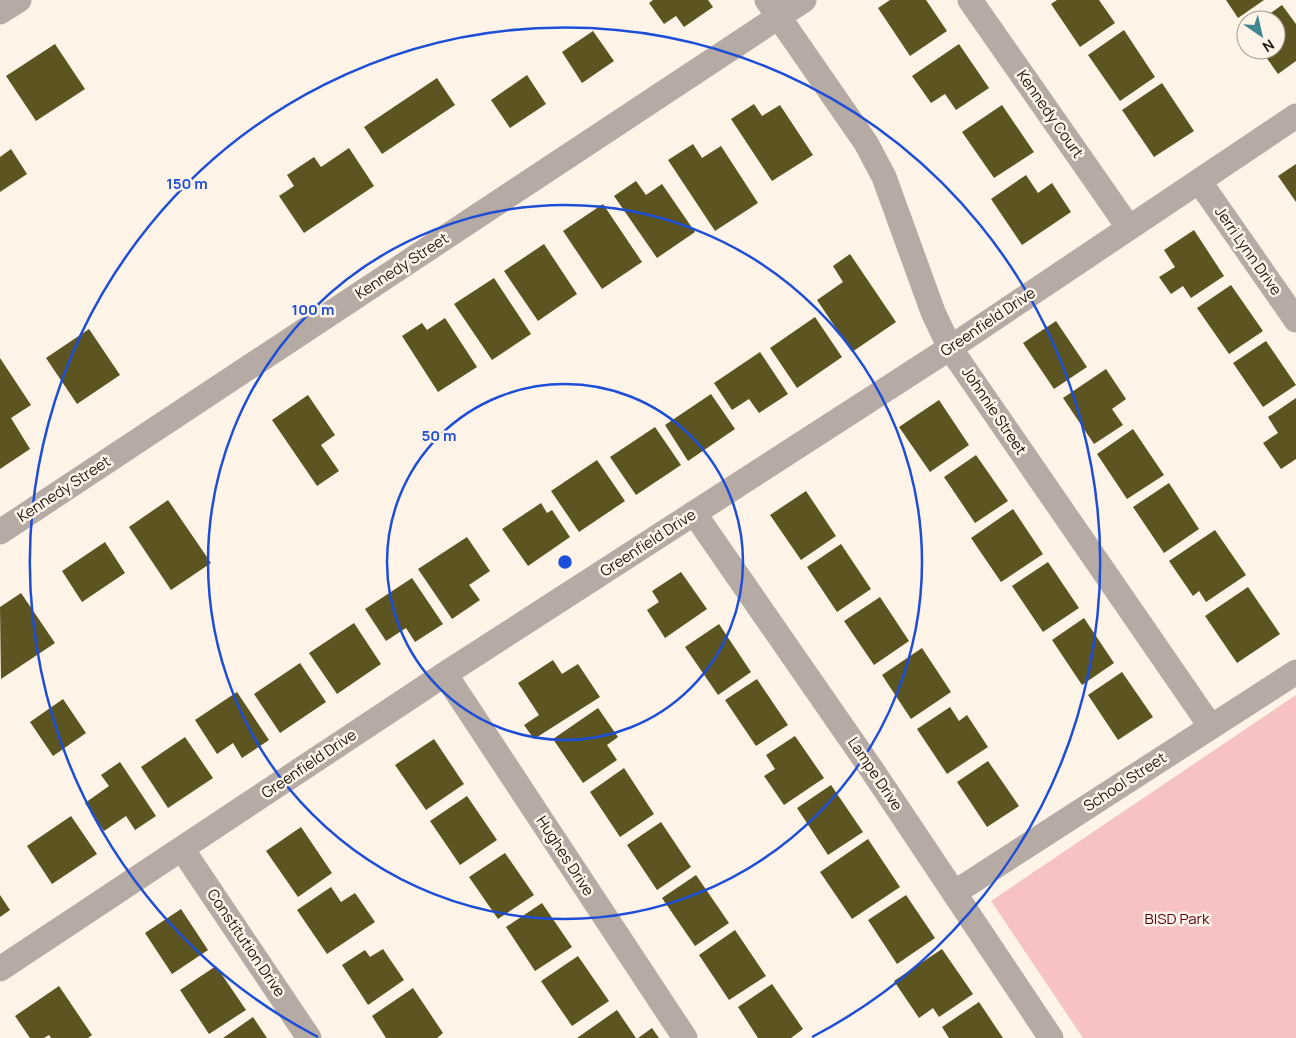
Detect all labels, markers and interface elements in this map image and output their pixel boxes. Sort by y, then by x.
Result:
north arrow [1236,10,1286,60]
text: N [1259,36,1278,57]
street label: Kennedy Court [1012,65,1089,162]
text: 150 m [166,173,208,194]
street label: Jerri Lynn Drive [1210,202,1287,299]
street label: Kennedy Street [351,228,452,304]
street label: Greenfield Drive [936,282,1040,361]
text: 100 m [292,299,334,320]
street label: Johnnie Street [957,363,1032,459]
text: 50 m [421,425,457,446]
street label: Kennedy Street [13,451,114,527]
street label: Greenfield Drive [596,504,700,581]
centre of rings [556,553,574,571]
street label: Greenfield Drive [257,724,361,803]
street label: Lampe Drive [843,733,908,815]
street label: School Street [1079,747,1170,816]
street label: Hughes Drive [532,812,599,900]
street label: Constitution Drive [202,885,291,1001]
park label: BISD Park [1145,908,1210,929]

